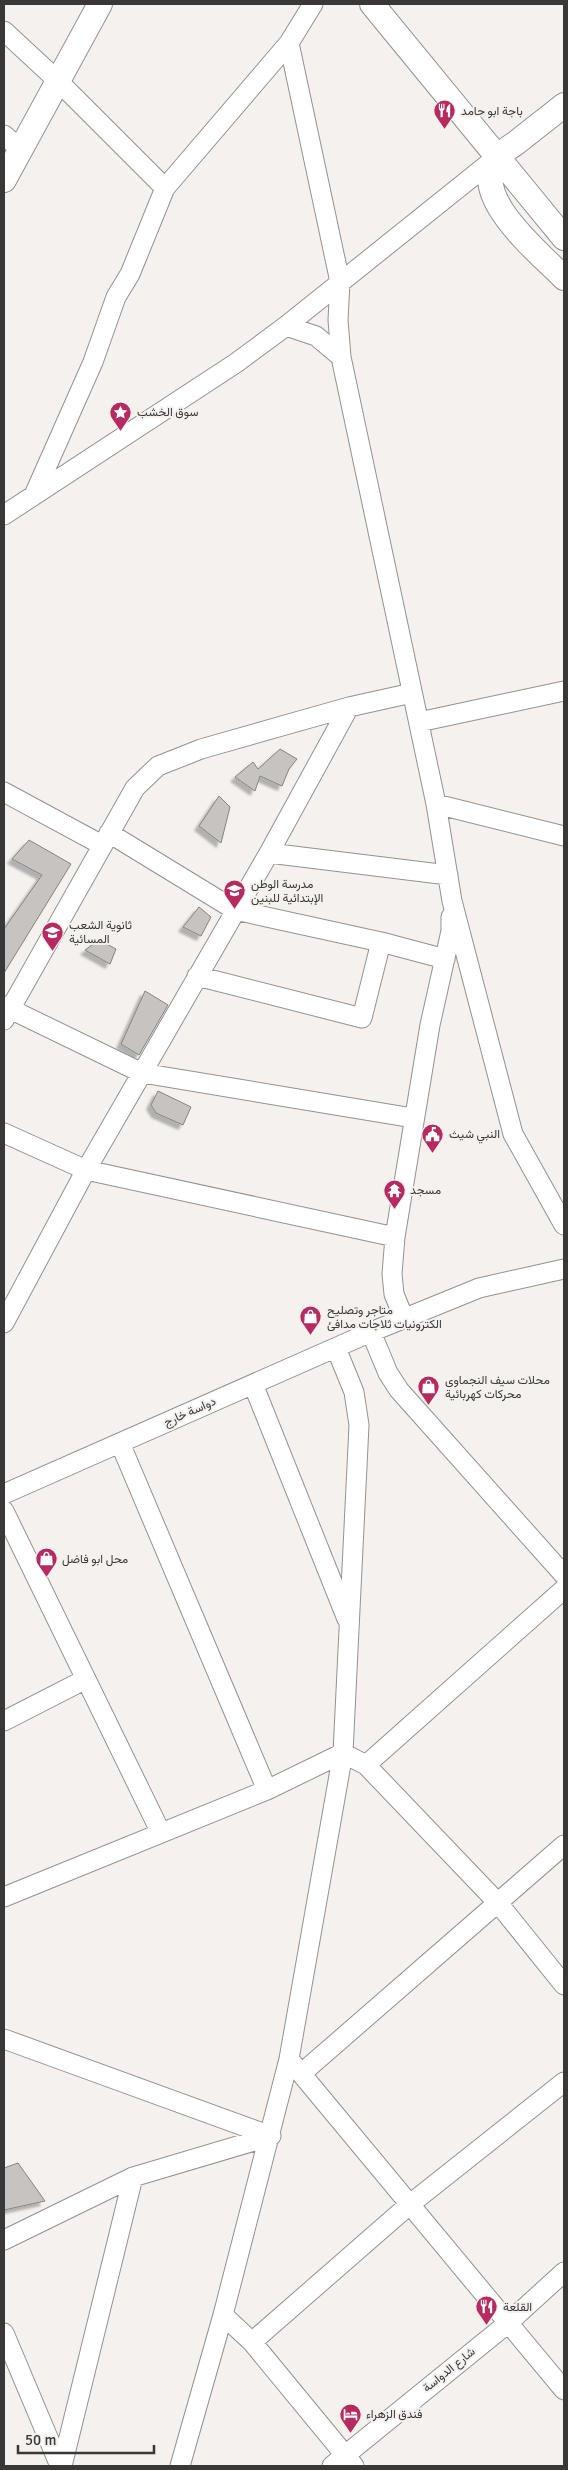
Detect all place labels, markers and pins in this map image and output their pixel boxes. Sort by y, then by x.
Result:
restaurant icon: باجة ابو حامد [433,99,457,130]
place label: باجة ابو حامد [461,104,523,119]
place icon: سوق الخشب [109,400,133,431]
place label: سوق الخشب [137,405,198,420]
place label: مدرسة الوطن الإبتدائية للبنين [251,877,323,906]
school or university icon: مدرسة الوطن الإبتدائية للبنين [223,879,247,910]
place label: ثانوية الشعب المسائية [69,918,132,947]
school or university icon: ثانوية الشعب المسائية [41,920,65,951]
public building icon: النبي شيث [421,1122,445,1153]
place label: النبي شيث [449,1127,500,1144]
temple icon: مسجد [382,1178,406,1209]
place label: مسجد [410,1183,441,1198]
place label: متاجر وتصليح الكترونيات ثلاجات مدافئ [327,1303,442,1332]
shop icon: متاجر وتصليح الكترونيات ثلاجات مدافئ [299,1305,323,1336]
place label: محلات سيف النجماوي محركات كهربائية [445,1373,550,1402]
shop icon: محلات سيف النجماوي محركات كهربائية [417,1375,441,1406]
shop icon: محل ابو فاضل [34,1547,58,1578]
place label: محل ابو فاضل [62,1552,128,1567]
restaurant icon: القلعة [475,2295,499,2326]
place label: القلعة [503,2300,532,2315]
hotel icon: فندق الزهراء [338,2402,362,2433]
place label: فندق الزهراء [366,2407,423,2422]

